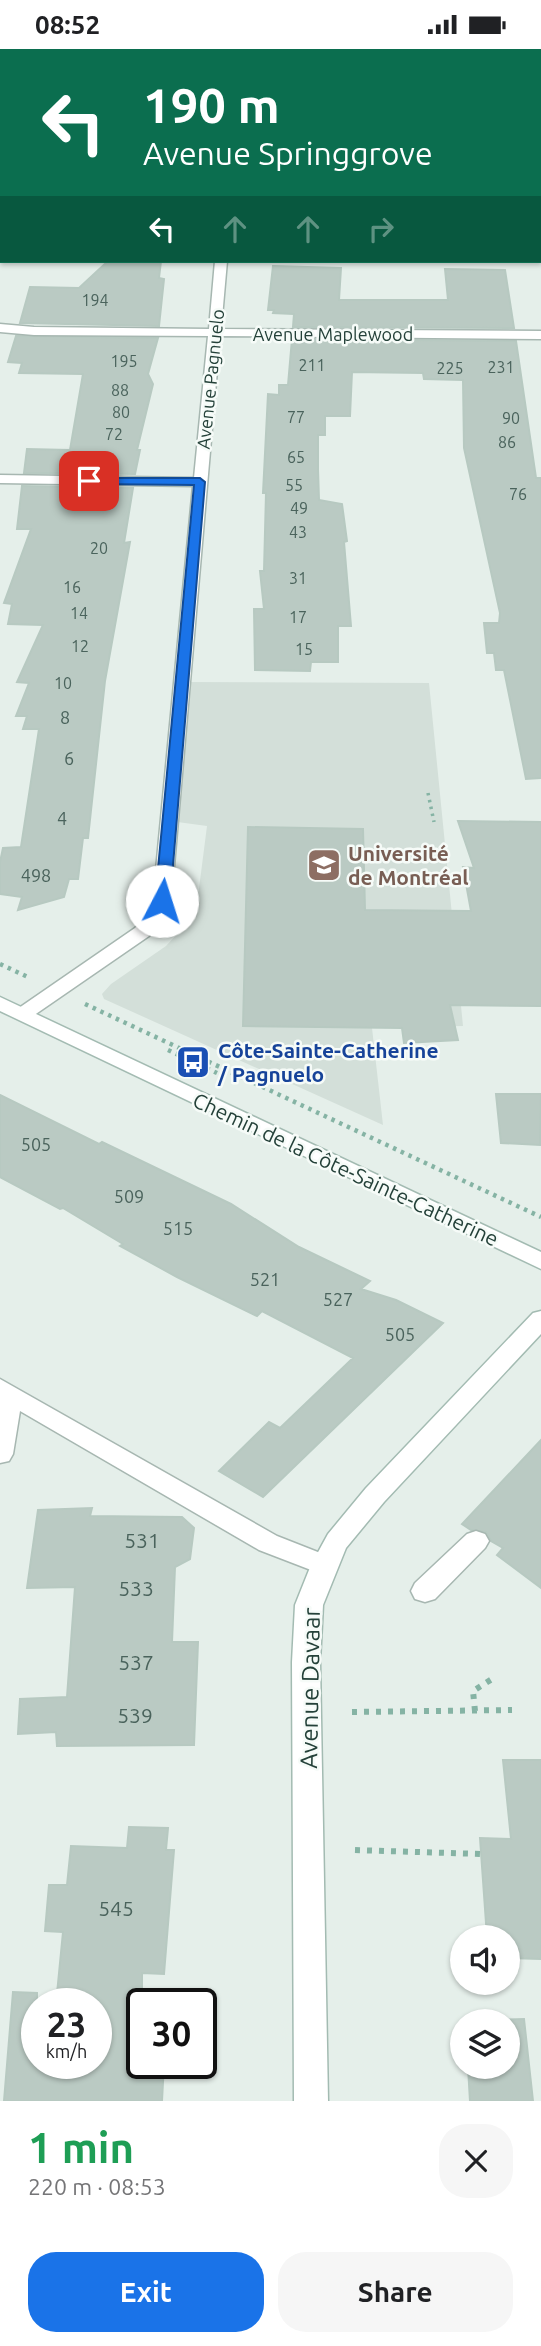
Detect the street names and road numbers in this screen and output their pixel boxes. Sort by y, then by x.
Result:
street label: Avenue Pagnuelo [193,308,227,450]
street label: Avenue Maplewood [253,324,413,344]
street label: Chemin de la Côte-Sainte-Catherine [189,1087,503,1251]
street label: Avenue Davaar [295,1607,325,1769]

